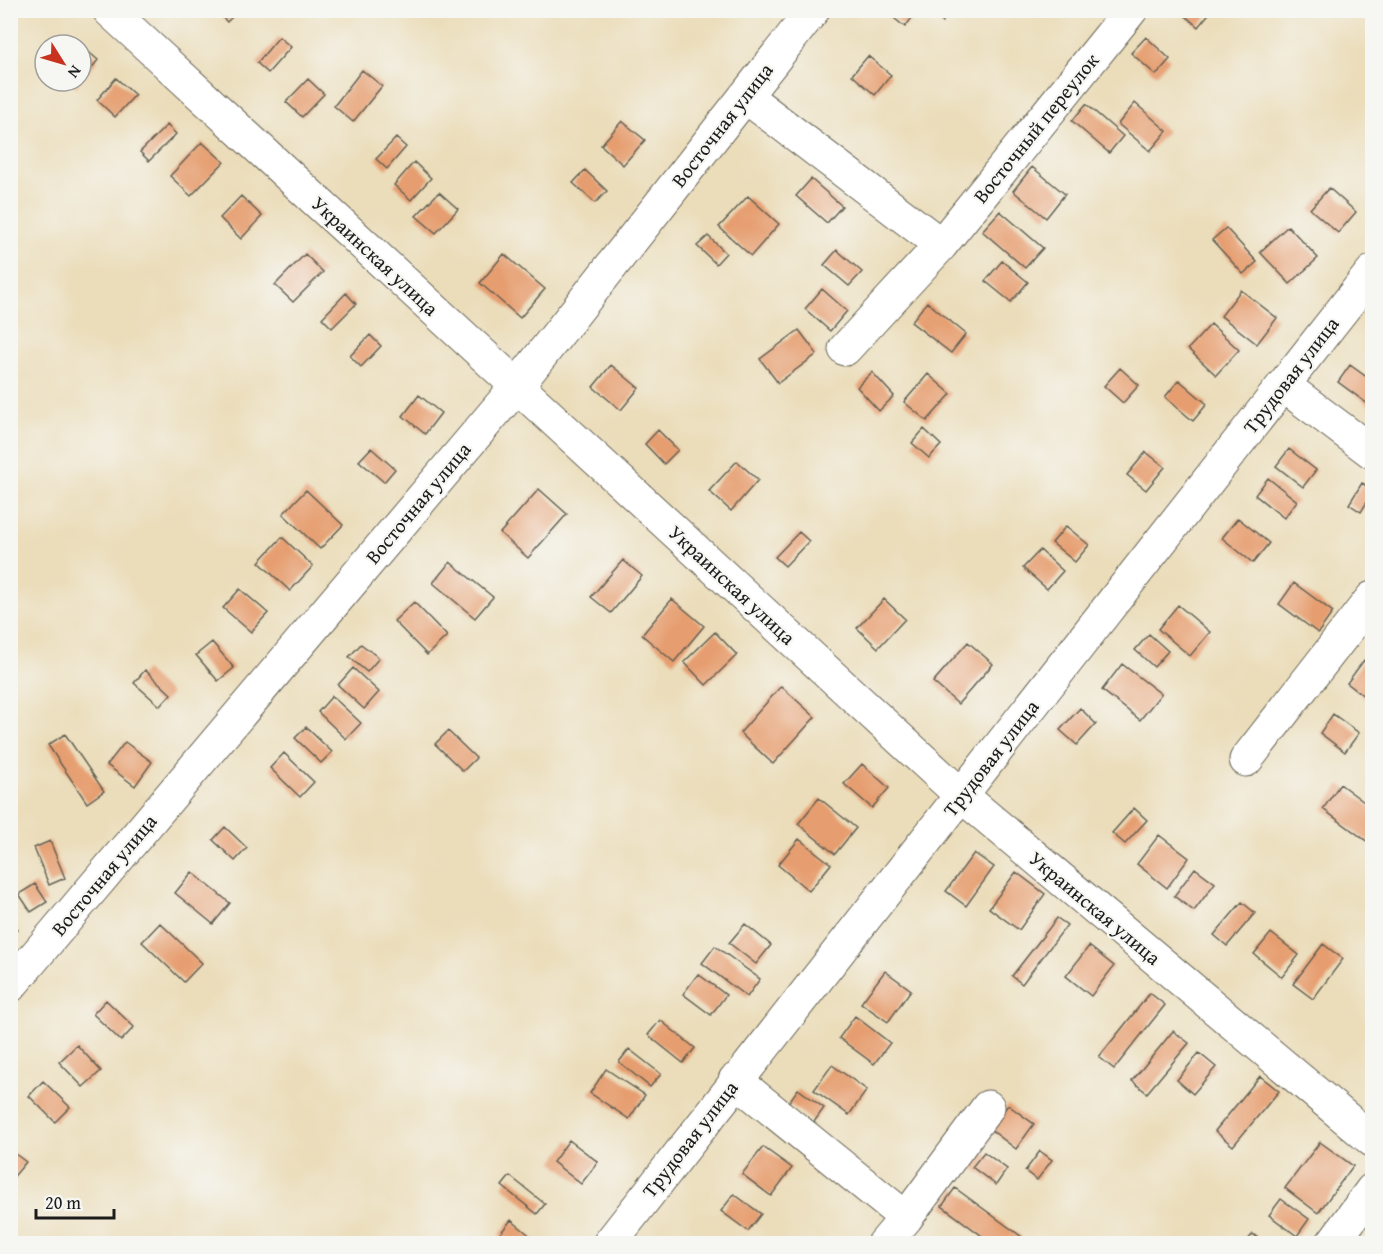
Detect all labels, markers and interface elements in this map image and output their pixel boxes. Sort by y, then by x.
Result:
north arrow [33,33,93,93]
street label: Восточный переулок [966,46,1106,209]
street label: Восточная улица [664,56,780,193]
text: N [62,61,88,84]
street label: Украинская улица [306,189,445,322]
street label: Трудовая улица [1236,310,1346,439]
street label: Восточная улица [358,435,477,570]
street label: Украинская улица [663,518,802,651]
street label: Трудовая улица [936,693,1046,822]
street label: Восточная улица [44,807,163,942]
street label: Украинская улица [1023,844,1168,972]
street label: Трудовая улица [635,1074,745,1203]
scale bar [36,1182,114,1220]
text: 20 m [45,1189,81,1216]

